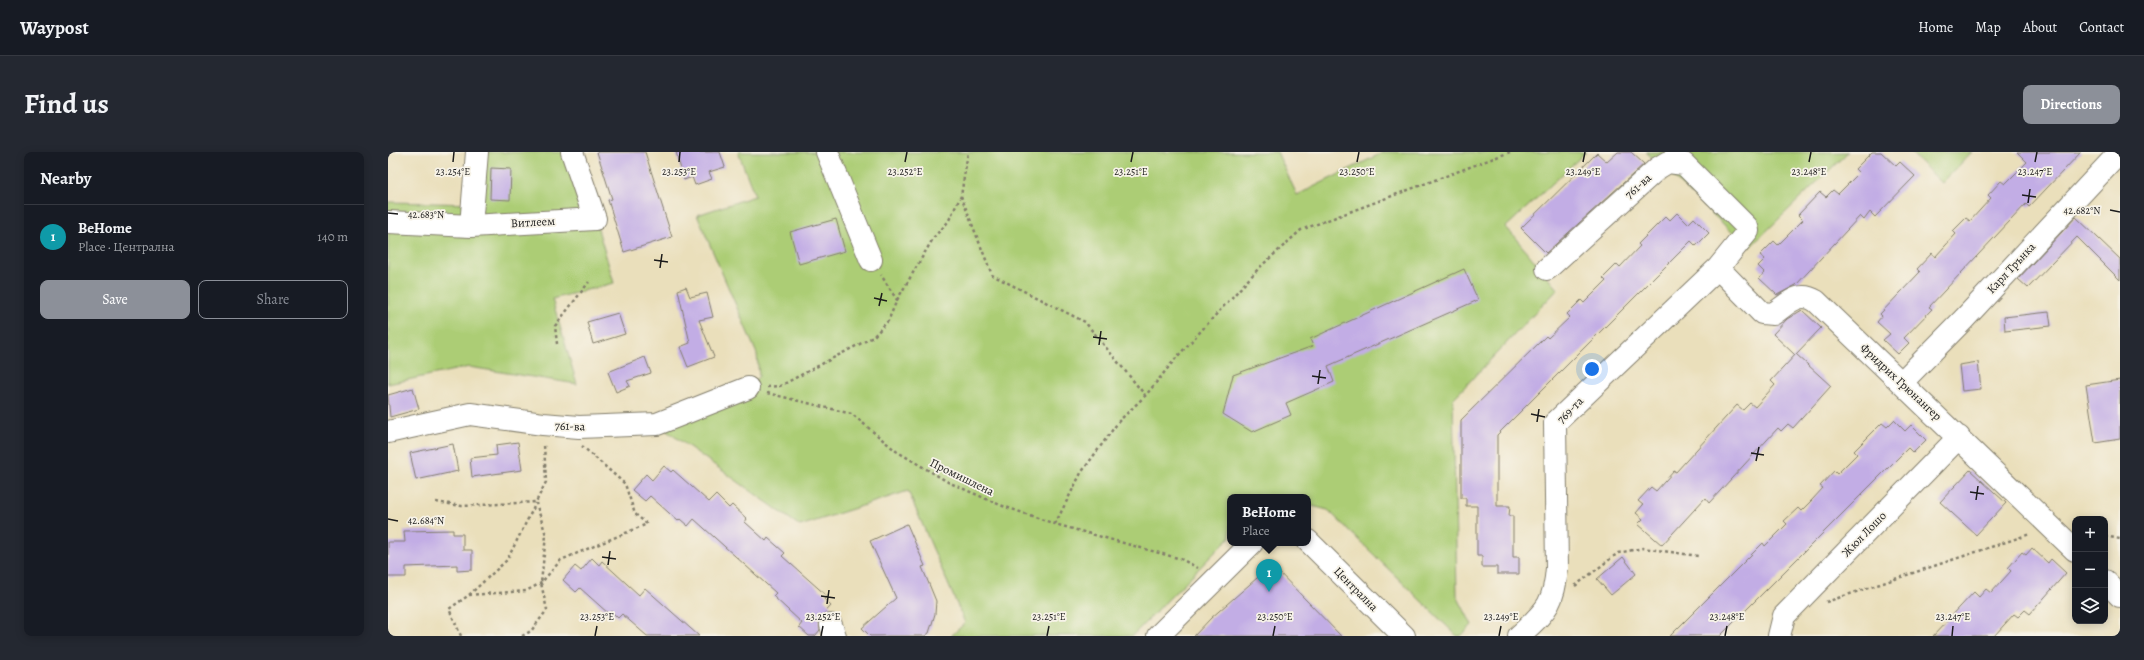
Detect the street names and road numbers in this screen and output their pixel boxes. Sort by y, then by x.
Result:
street label: 761-ва [1621,170,1655,202]
street label: Витлеем [510,213,556,231]
street label: Карл Трънка [1983,239,2039,297]
street label: Фридрих Грюнангер [1857,340,1945,424]
street label: 769-та [1553,393,1587,427]
street label: 761-ва [554,417,586,435]
street label: Промишлена [927,455,997,500]
street label: Жюл Лошо [1838,508,1890,560]
street label: Централна [1330,563,1382,615]

